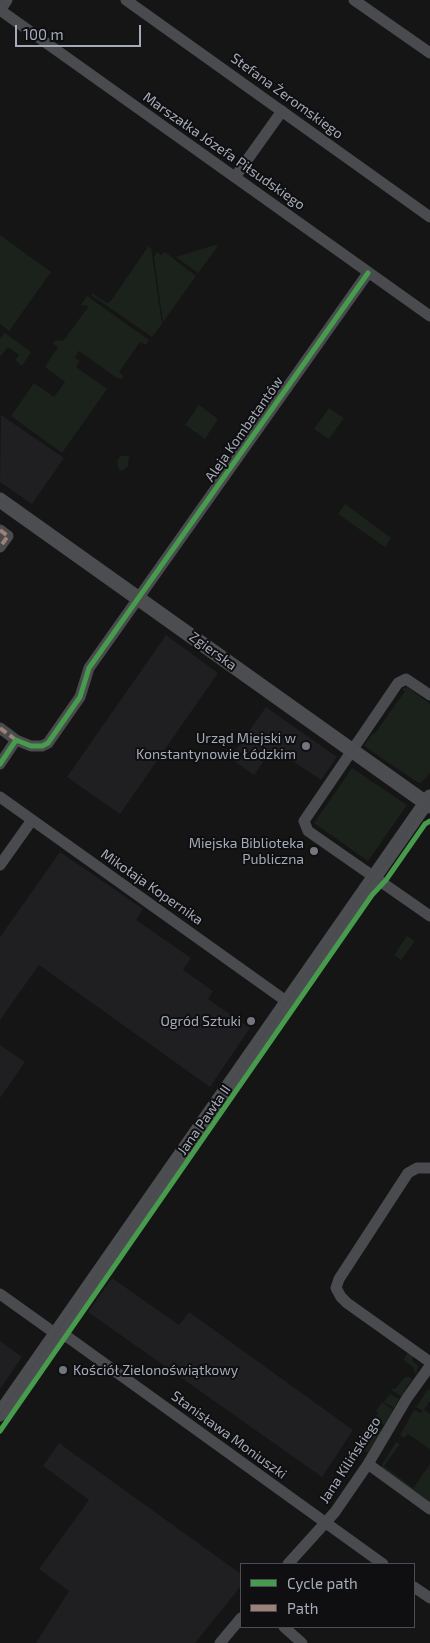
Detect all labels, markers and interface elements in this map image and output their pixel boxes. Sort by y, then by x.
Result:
scale bar [18,15,144,47]
text: 100 m [23,25,64,43]
street label: Stefana Żeromskiego [228,50,346,142]
street label: Marszałka Józefa Piłsudskiego [140,89,308,213]
street label: Aleja Kombatantów [201,373,287,485]
street label: Zgierska [186,628,240,674]
place label: Urząd Miejski w Konstantynowie Łódzkim [136,730,296,762]
marker: Urząd Miejski w Konstantynowie Łódzkim [300,740,312,752]
place label: Miejska Biblioteka Publiczna [189,835,304,868]
street label: Mikołaja Kopernika [98,845,206,929]
marker: Miejska Biblioteka Publiczna [308,845,320,857]
place label: Ogród Sztuki [160,1013,241,1029]
marker: Ogród Sztuki [245,1015,257,1027]
street label: Jana Pawła II [174,1082,234,1158]
place label: Kościół Zielonoświątkowy [73,1362,238,1378]
marker: Kościół Zielonoświątkowy [57,1364,69,1376]
street label: Stanisława Moniuszki [168,1387,290,1483]
street label: Jana Kilińskiego [316,1414,384,1506]
legend [240,1563,415,1628]
text: Cycle path [287,1574,358,1592]
text: Path [287,1599,318,1617]

